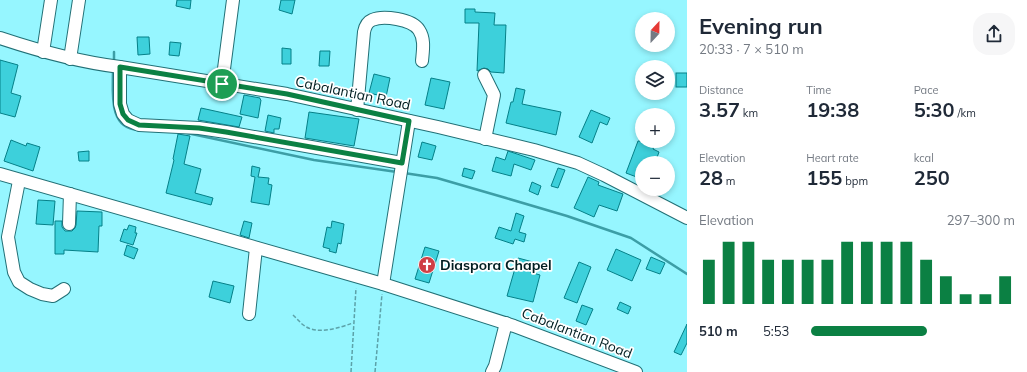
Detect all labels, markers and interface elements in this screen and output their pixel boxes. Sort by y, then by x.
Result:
north arrow [635,12,675,52]
map controls [635,12,675,196]
text: Evening run [699,12,823,40]
button: share [973,13,1015,55]
text: 20:33 · 7 × 510 m [699,41,804,57]
button: layers [635,60,675,100]
pin [205,67,239,101]
street label: Cabalantian Road [294,72,412,114]
icon: arrive [211,73,233,95]
text: Distance [699,83,743,97]
text: Time [806,83,831,97]
text: Pace [914,83,938,97]
text: 3.57 [699,97,740,122]
text: 19:38 [806,97,859,122]
text: 5:30 [914,97,955,122]
text: km [740,106,758,120]
text: /km [955,106,976,120]
button: + [635,108,675,148]
text: Elevation [699,151,746,165]
text: Heart rate [806,151,859,165]
text: kcal [914,151,934,165]
button: − [635,156,675,196]
text: 28 [699,165,723,190]
text: 155 [806,165,842,190]
text: 250 [914,165,950,190]
text: m [723,174,736,188]
text: bpm [842,174,868,188]
text: Elevation [699,212,754,228]
text: 297–300 m [947,212,1015,228]
church icon: Diaspora Chapel [417,255,437,275]
place label: Diaspora Chapel [440,256,552,274]
street label: Cabalantian Road [519,304,635,362]
text: 510 m [699,323,738,339]
text: 5:53 [763,323,789,339]

